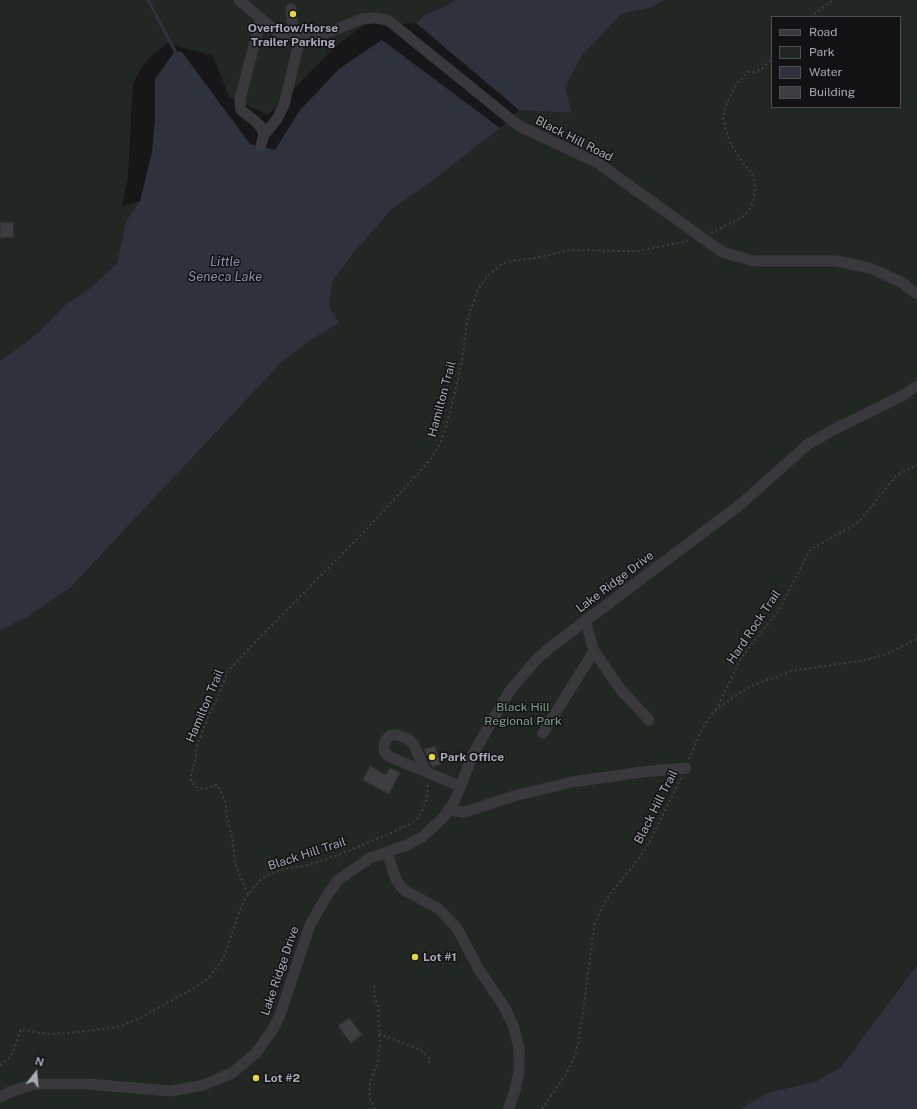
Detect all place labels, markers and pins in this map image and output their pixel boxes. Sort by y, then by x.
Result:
marker: Overflow/Horse Trailer Parking [288,9,298,19]
place label: Overflow/Horse Trailer Parking [248,21,338,49]
place label: Park Office [440,750,504,764]
marker: Park Office [427,752,437,762]
place label: Lot #1 [423,950,457,964]
marker: Lot #1 [410,952,420,962]
place label: Lot #2 [264,1071,300,1085]
marker: Lot #2 [251,1073,261,1083]

